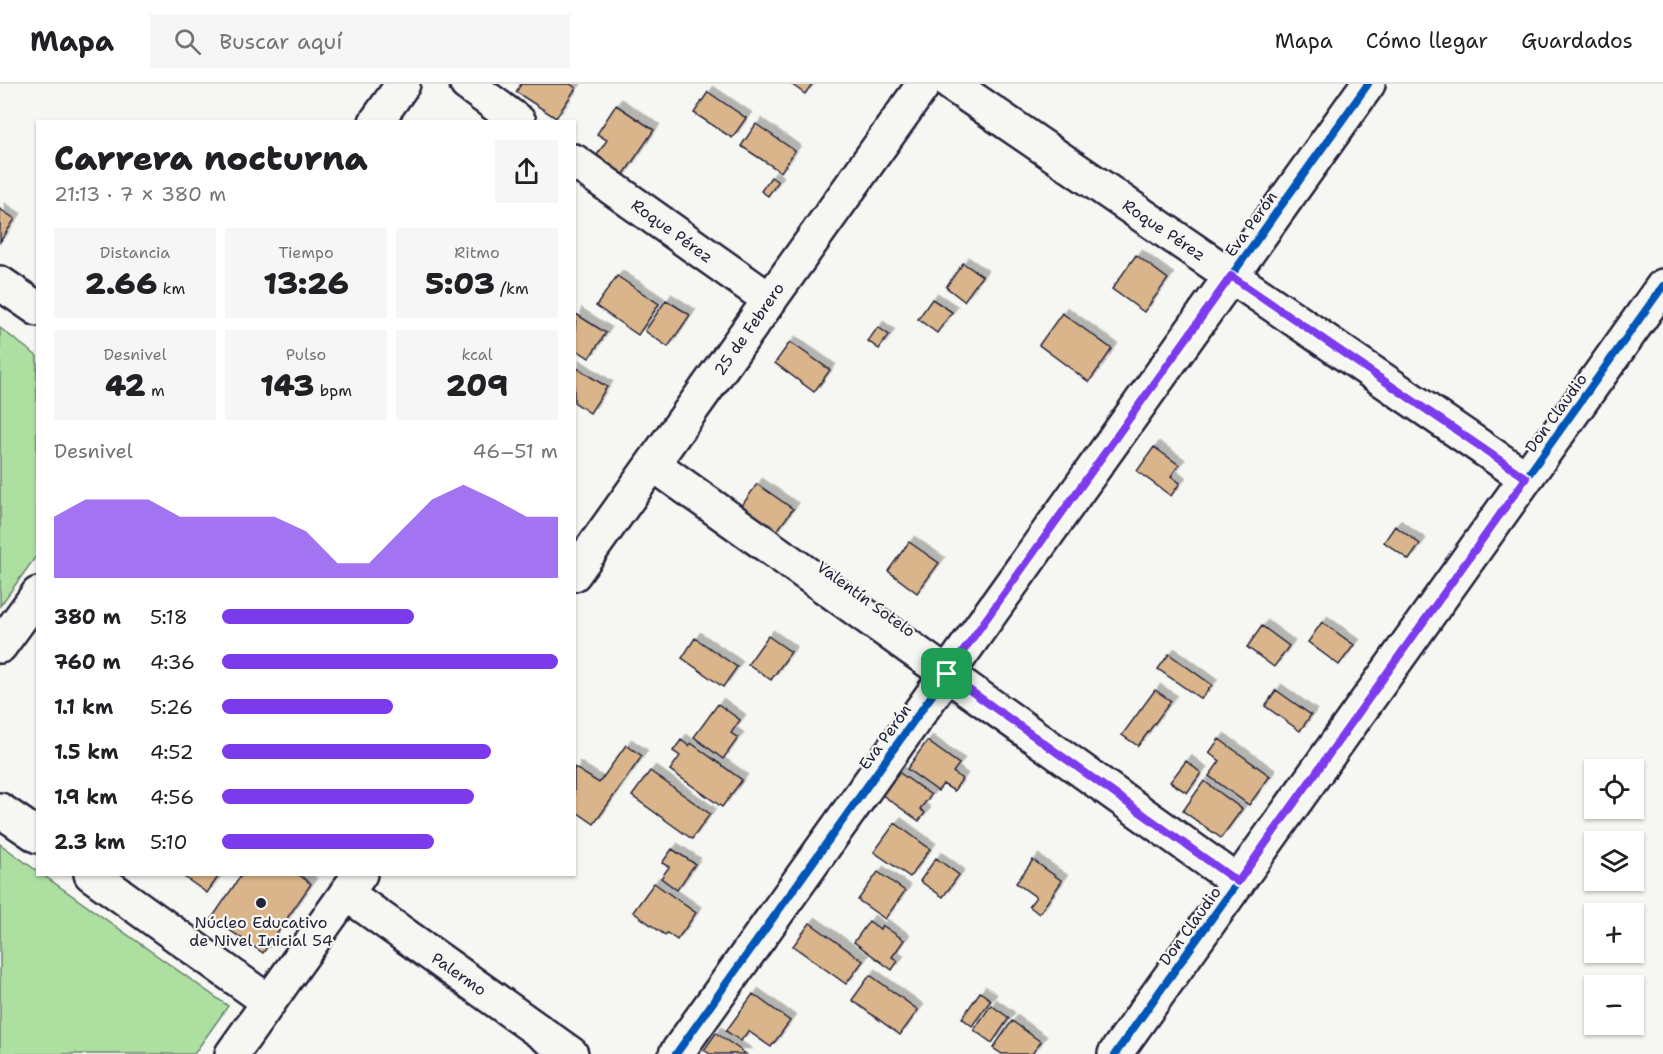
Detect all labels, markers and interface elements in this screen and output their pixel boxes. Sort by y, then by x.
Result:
search box [150,14,570,68]
text: Mapa [30,22,114,60]
icon: search [171,25,204,58]
text: Buscar aquí [219,27,342,56]
text: Mapa [1275,27,1333,55]
text: Cómo llegar [1366,27,1488,55]
text: Guardados [1521,27,1633,55]
text: Carrera nocturna [54,136,368,181]
button: share [495,140,558,203]
text: 21:13 · 7 × 380 m [54,181,226,207]
street label: Eva Perón [1220,187,1282,261]
street label: Roque Pérez [627,194,717,268]
street label: Roque Pérez [1118,195,1210,265]
text: Distancia [100,242,170,263]
text: Tiempo [278,242,334,263]
text: Ritmo [454,242,500,263]
text: 2.66 [85,263,157,304]
text: 13:26 [263,263,349,304]
text: 5:03 [425,263,495,304]
text: km [157,278,185,299]
text: /km [495,278,529,299]
street label: 25 de Febrero [709,278,789,380]
text: Desnivel [104,344,167,365]
text: Pulso [286,344,326,365]
text: kcal [461,344,493,365]
text: 42 [105,365,146,406]
text: 143 [260,365,314,406]
text: 209 [446,365,508,406]
street label: Don Claudio [1520,369,1592,457]
text: m [146,380,165,401]
text: bpm [314,380,352,401]
text: Desnivel [54,438,133,464]
text: 46–51 m [473,438,558,464]
street label: Valentín Sotelo [813,556,919,642]
text: 380 m [54,604,121,630]
text: 5:18 [150,604,188,630]
pin [921,648,972,699]
text: 760 m [54,649,121,675]
text: 4:36 [150,649,195,675]
icon: arrive [930,657,963,690]
text: 1.1 km [54,694,113,720]
text: 5:26 [150,694,193,720]
street label: Eva Perón [854,700,916,774]
text: 1.5 km [54,739,118,765]
text: 4:52 [150,739,193,765]
map controls [1584,759,1644,1035]
button: locate [1584,759,1644,819]
text: 1.9 km [54,784,117,810]
text: 4:56 [150,784,194,810]
text: 2.3 km [54,829,125,855]
text: 5:10 [150,829,187,855]
button: layers [1584,831,1644,891]
street label: Don Claudio [1154,882,1226,970]
marker: Núcleo Educativo de Nivel Inicial 54 [254,896,268,910]
button: + [1584,903,1644,963]
place label: Núcleo Educativo de Nivel Inicial 54 [189,912,333,951]
street label: Palermo [428,948,490,1000]
button: − [1584,975,1644,1035]

